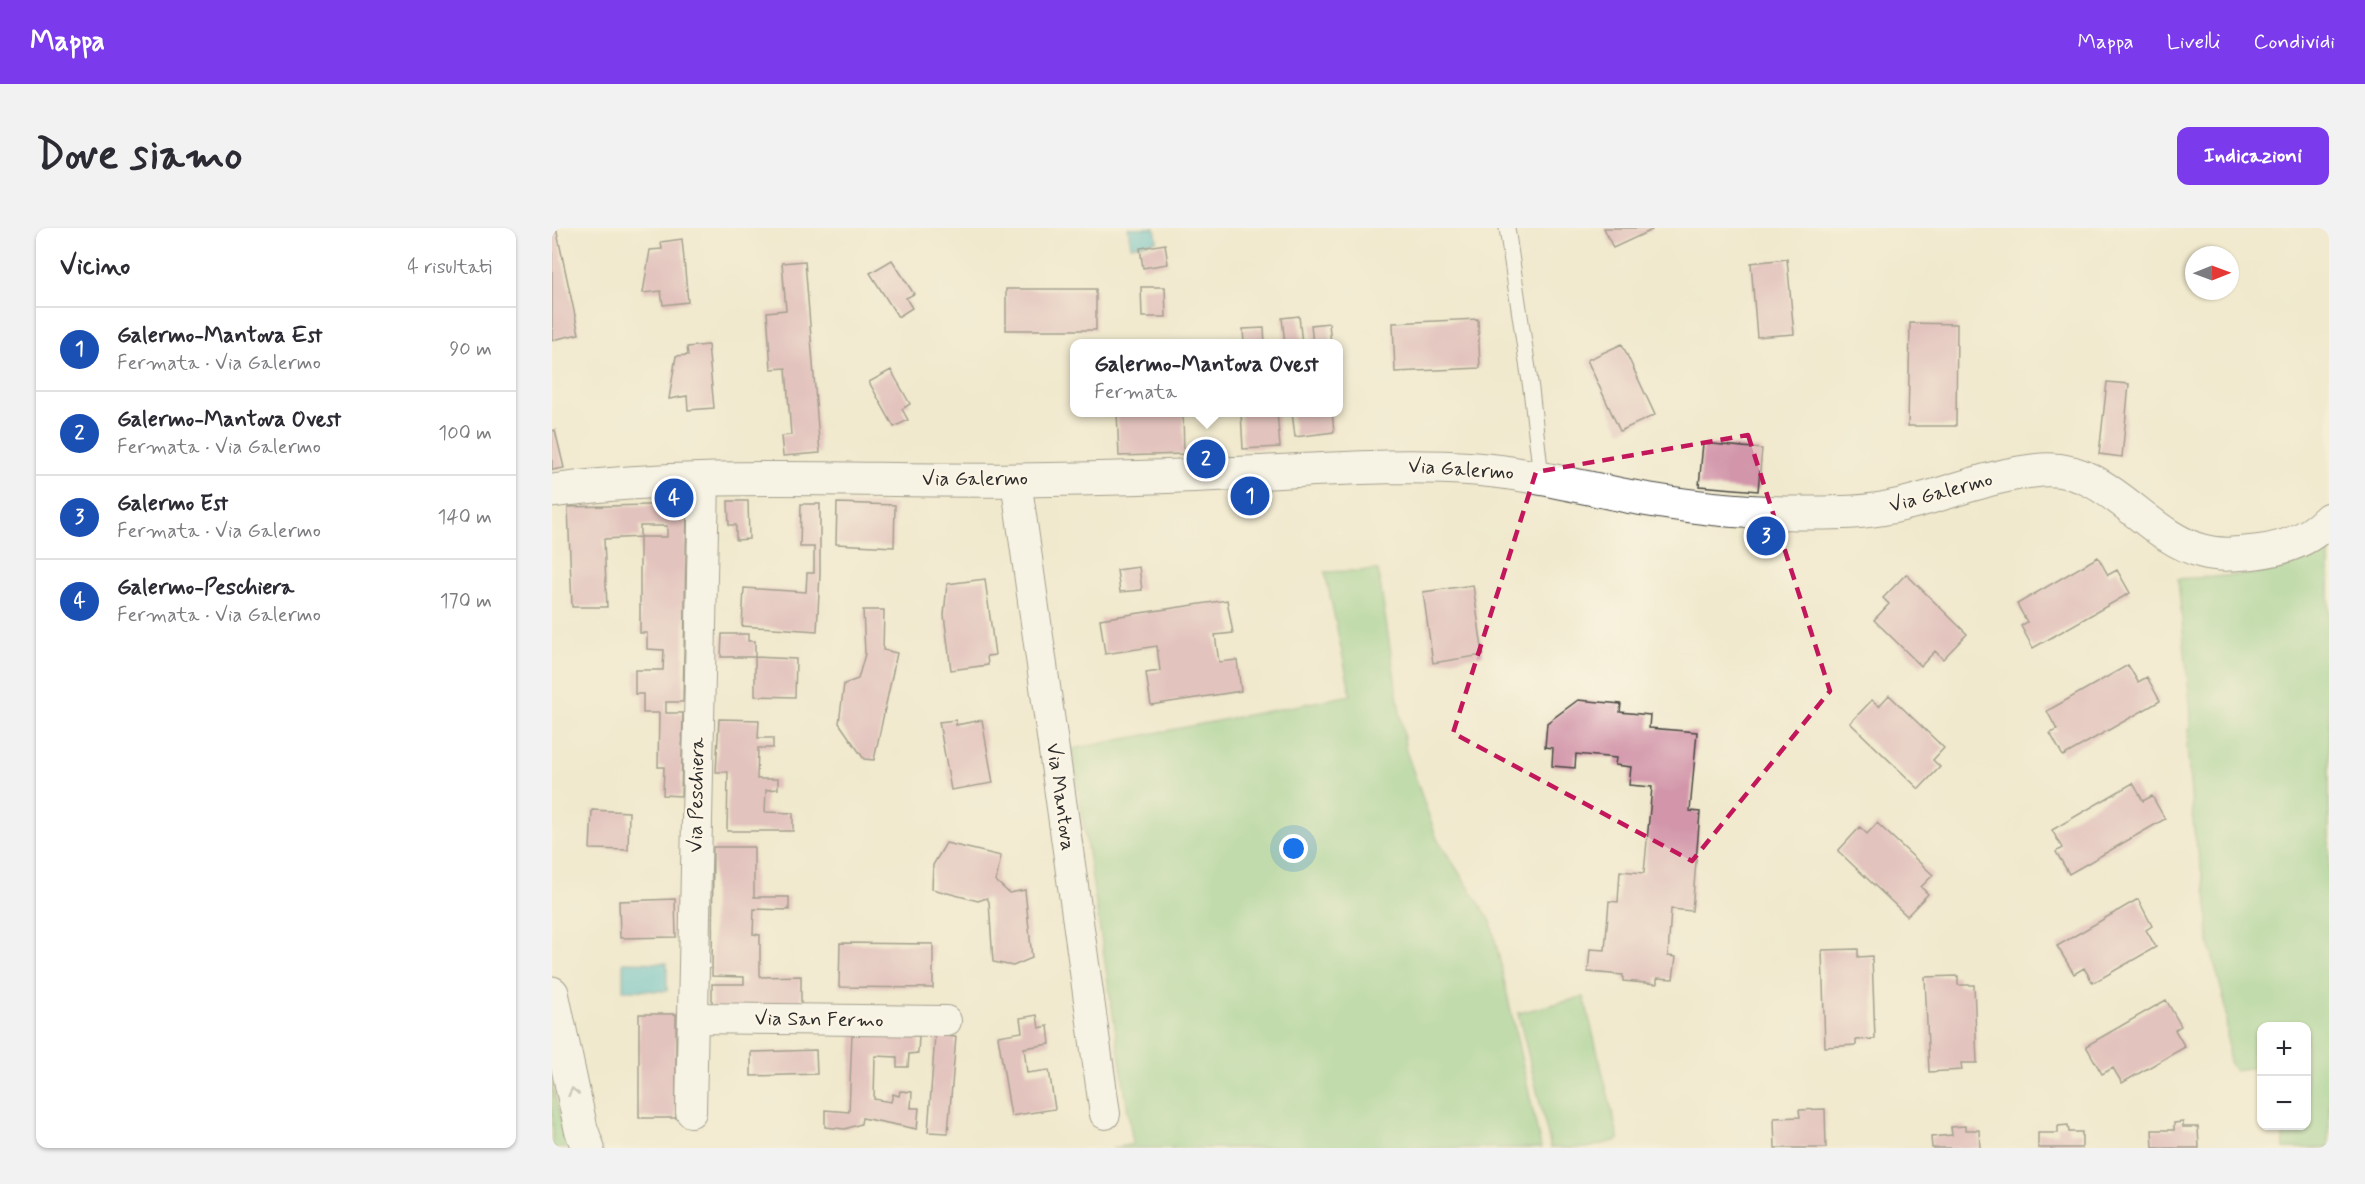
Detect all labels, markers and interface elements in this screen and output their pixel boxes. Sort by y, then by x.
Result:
text: Mappa [30,24,105,61]
text: Mappa [2078,28,2134,56]
text: Livelli [2167,28,2221,56]
text: Condividi [2254,28,2335,56]
button: Indicazioni [2177,127,2329,185]
text: Dove siamo [36,129,242,184]
north arrow [2185,246,2239,300]
text: Vicino [60,250,130,284]
text: 4 risultati [407,254,492,281]
text: Galermo-Mantova Est [117,322,322,350]
text: 1 [75,336,84,363]
text: 90 m [449,336,492,363]
popup [1070,339,1343,417]
text: Fermata · Via Galermo [117,350,321,377]
text: Galermo-Mantova Ovest [1094,351,1319,379]
text: Fermata [1094,379,1177,406]
text: Galermo-Mantova Ovest [117,406,341,434]
text: 2 [75,420,84,447]
text: 100 m [438,420,492,447]
text: Fermata · Via Galermo [117,434,321,461]
pin: 2 [1186,436,1226,482]
street label: Via Galermo [1407,453,1515,487]
street label: Via Galermo [922,466,1028,493]
street label: Via Galermo [1886,466,1996,520]
pin: 1 [1230,474,1270,518]
pin: 4 [654,476,694,520]
text: Galermo Est [117,490,228,518]
text: 3 [75,504,84,531]
text: 140 m [438,504,492,531]
pin: 3 [1746,514,1786,558]
text: Fermata · Via Galermo [117,518,321,545]
text: Galermo-Peschiera [117,574,294,602]
text: 4 [74,588,85,615]
text: 170 m [440,588,492,615]
text: Fermata · Via Galermo [117,602,321,629]
street label: Via Peschiera [682,736,712,853]
street label: Via Mantova [1039,741,1081,853]
your location [1279,834,1308,863]
street label: Via San Fermo [754,1005,884,1035]
map controls [2257,1022,2311,1130]
button: + [2257,1022,2311,1076]
button: − [2257,1076,2311,1130]
one-way arrow [567,1087,580,1097]

